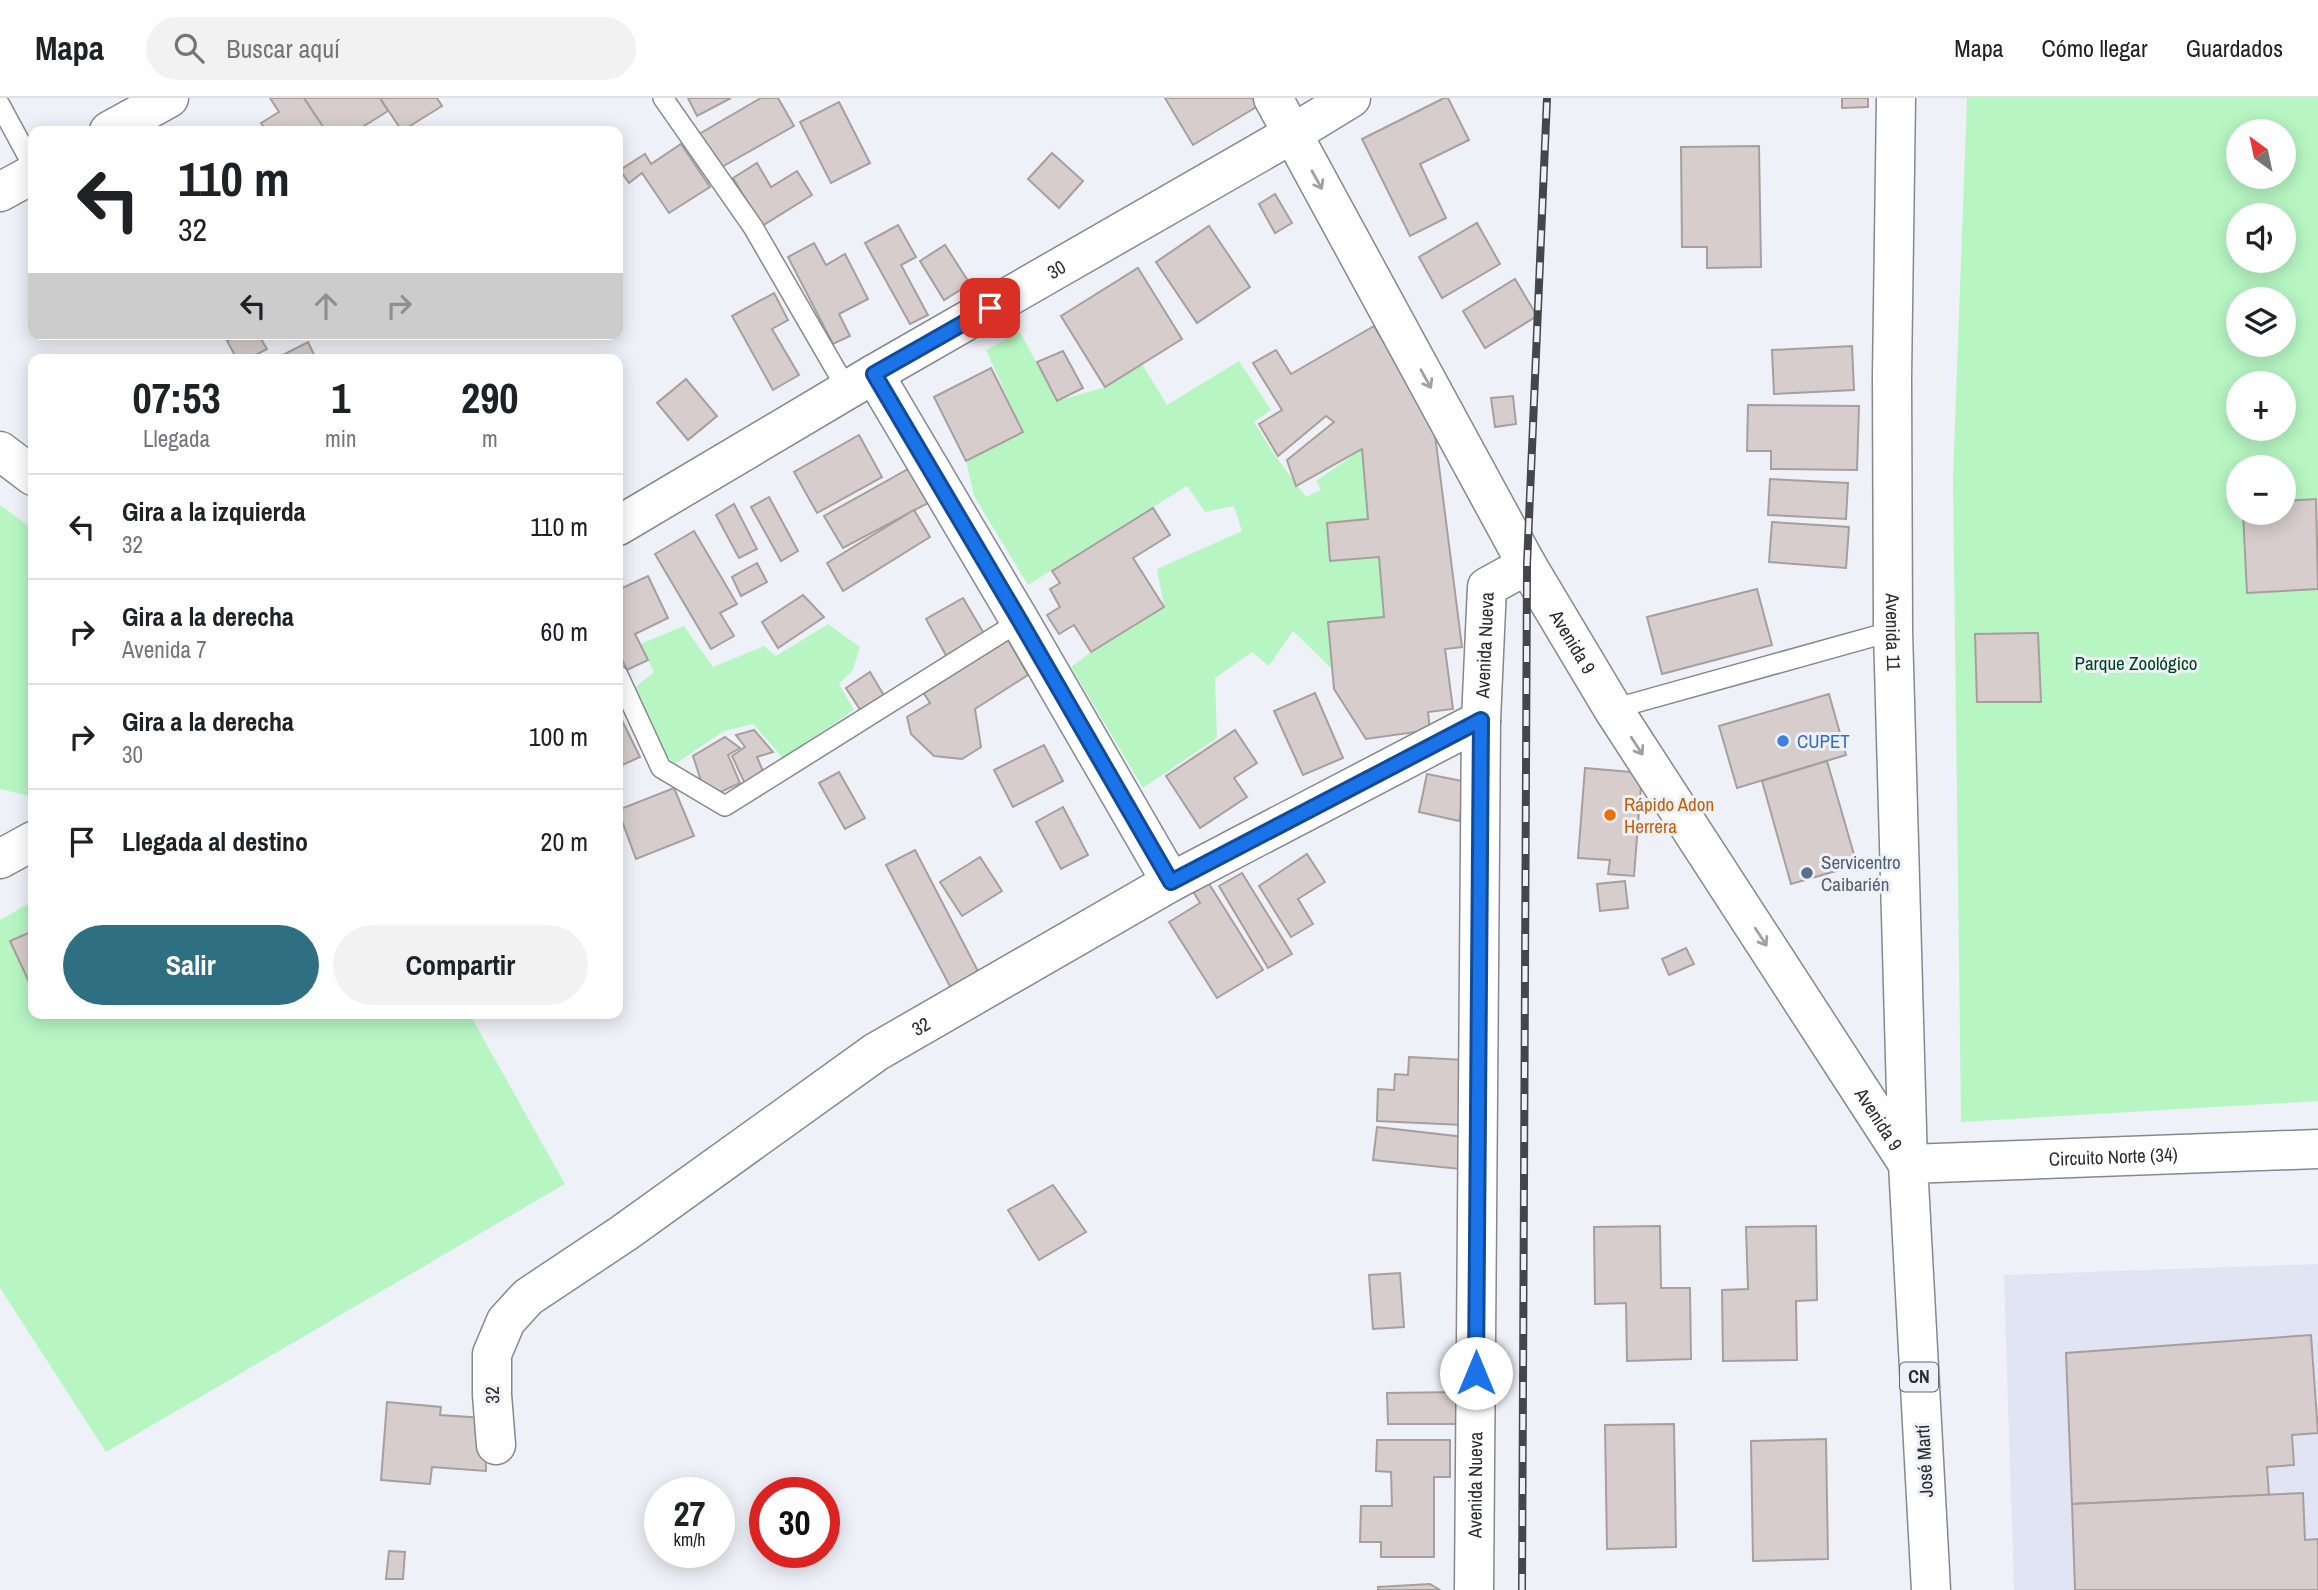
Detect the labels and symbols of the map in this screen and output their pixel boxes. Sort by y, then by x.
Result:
north arrow [2226,119,2296,189]
one-way arrow [1310,169,1324,189]
street label: 30 [1042,254,1070,285]
pin [960,278,1020,338]
one-way arrow [1420,368,1433,389]
street label: Avenida Nueva [1469,591,1500,700]
street label: Avenida 11 [1880,592,1907,671]
street label: Avenida 9 [1543,604,1602,678]
park label: Parque Zoológico [2075,650,2198,676]
place label: CUPET [1797,728,1850,754]
marker: CUPET [1775,733,1791,749]
one-way arrow [1630,736,1645,755]
place label: Rápido Adon Herrera [1624,791,1714,839]
marker: Rápido Adon Herrera [1602,807,1618,823]
place label: Servicentro Caibarién [1821,849,1901,897]
marker: Servicentro Caibarién [1799,865,1815,881]
one-way arrow [1754,927,1768,946]
street label: 32 [907,1011,935,1042]
street label: Avenida 9 [1848,1082,1909,1155]
street label: Circuito Norte (34) [2048,1141,2178,1172]
position arrow [1439,1336,1513,1410]
road number: CN [1900,1362,1938,1392]
street label: 32 [479,1386,505,1404]
street label: José Martí [1909,1423,1939,1498]
street label: Avenida Nueva [1461,1431,1488,1539]
speed limit sign: 30 [749,1477,840,1568]

